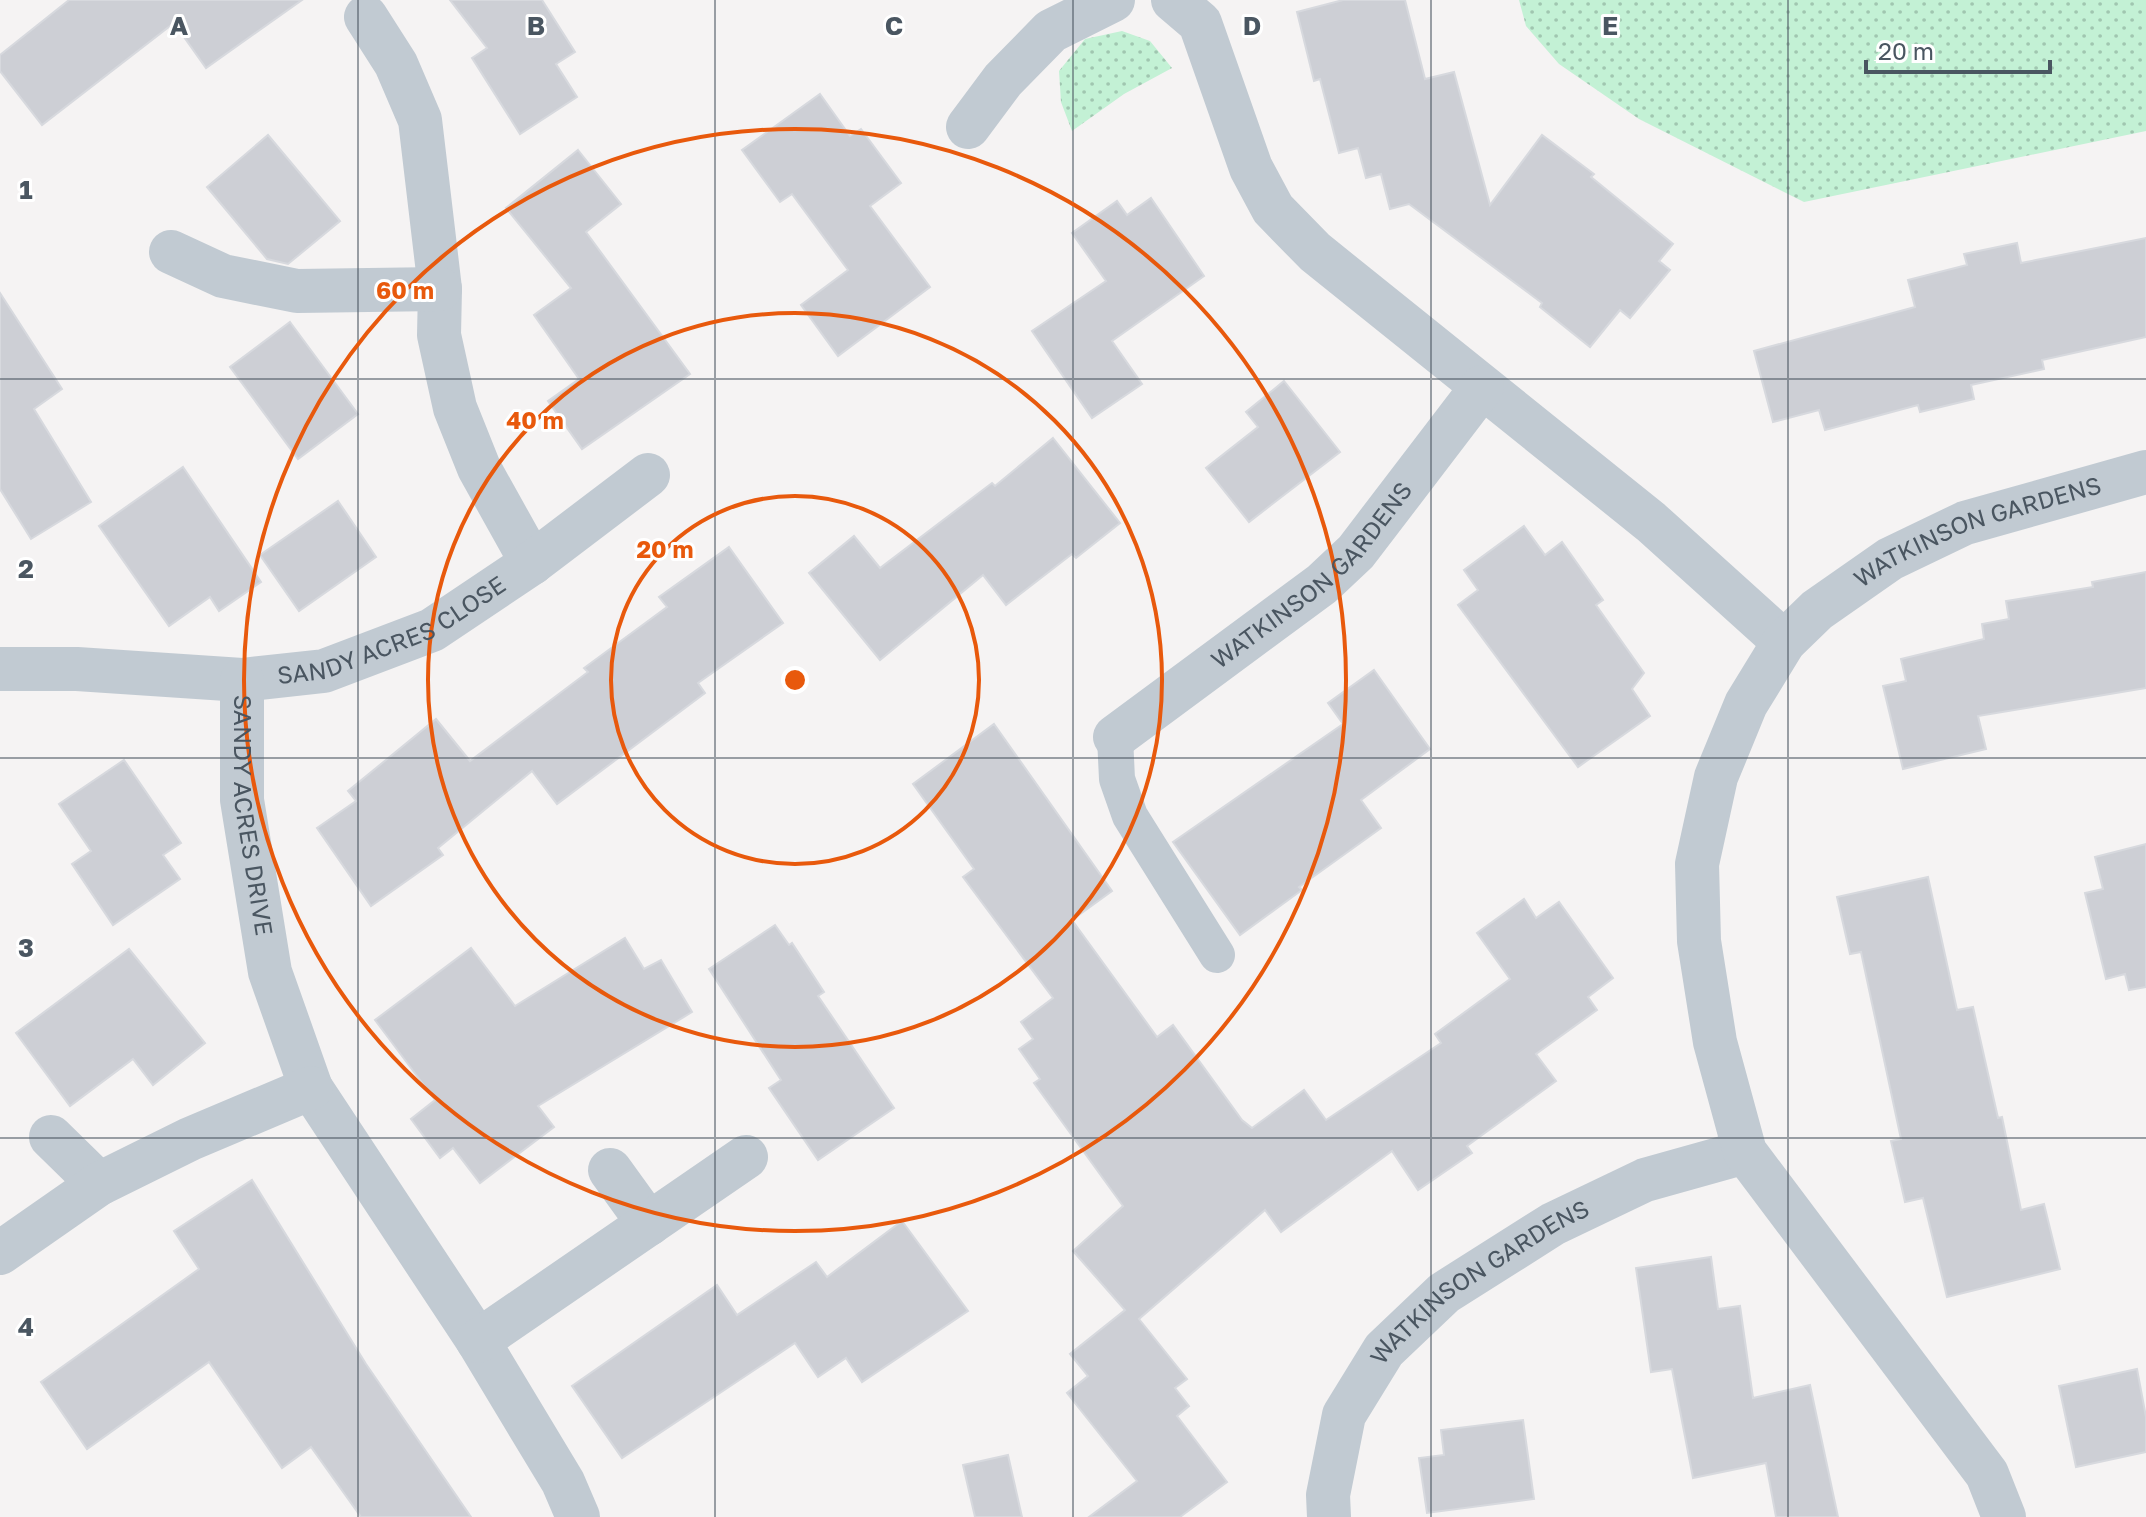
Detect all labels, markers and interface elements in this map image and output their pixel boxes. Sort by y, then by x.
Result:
text: A [170,10,189,41]
text: B [527,10,545,41]
text: C [885,10,903,41]
text: D [1243,10,1261,41]
text: E [1602,10,1618,41]
scale bar [1866,24,2050,74]
text: 20 m [1878,36,1934,65]
text: 1 [19,174,33,205]
text: 60 m [376,275,434,304]
text: 40 m [506,405,564,434]
street label: WATKINSON GARDENS [1848,469,2104,593]
street label: WATKINSON GARDENS [1205,475,1417,674]
text: 20 m [636,534,694,563]
text: 2 [18,553,34,584]
street label: SANDY ACRES CLOSE [276,569,510,689]
centre of rings [781,666,809,694]
street label: SANDY ACRES DRIVE [229,695,280,938]
text: 3 [18,932,34,963]
street label: WATKINSON GARDENS [1363,1193,1593,1369]
text: 4 [18,1311,34,1342]

